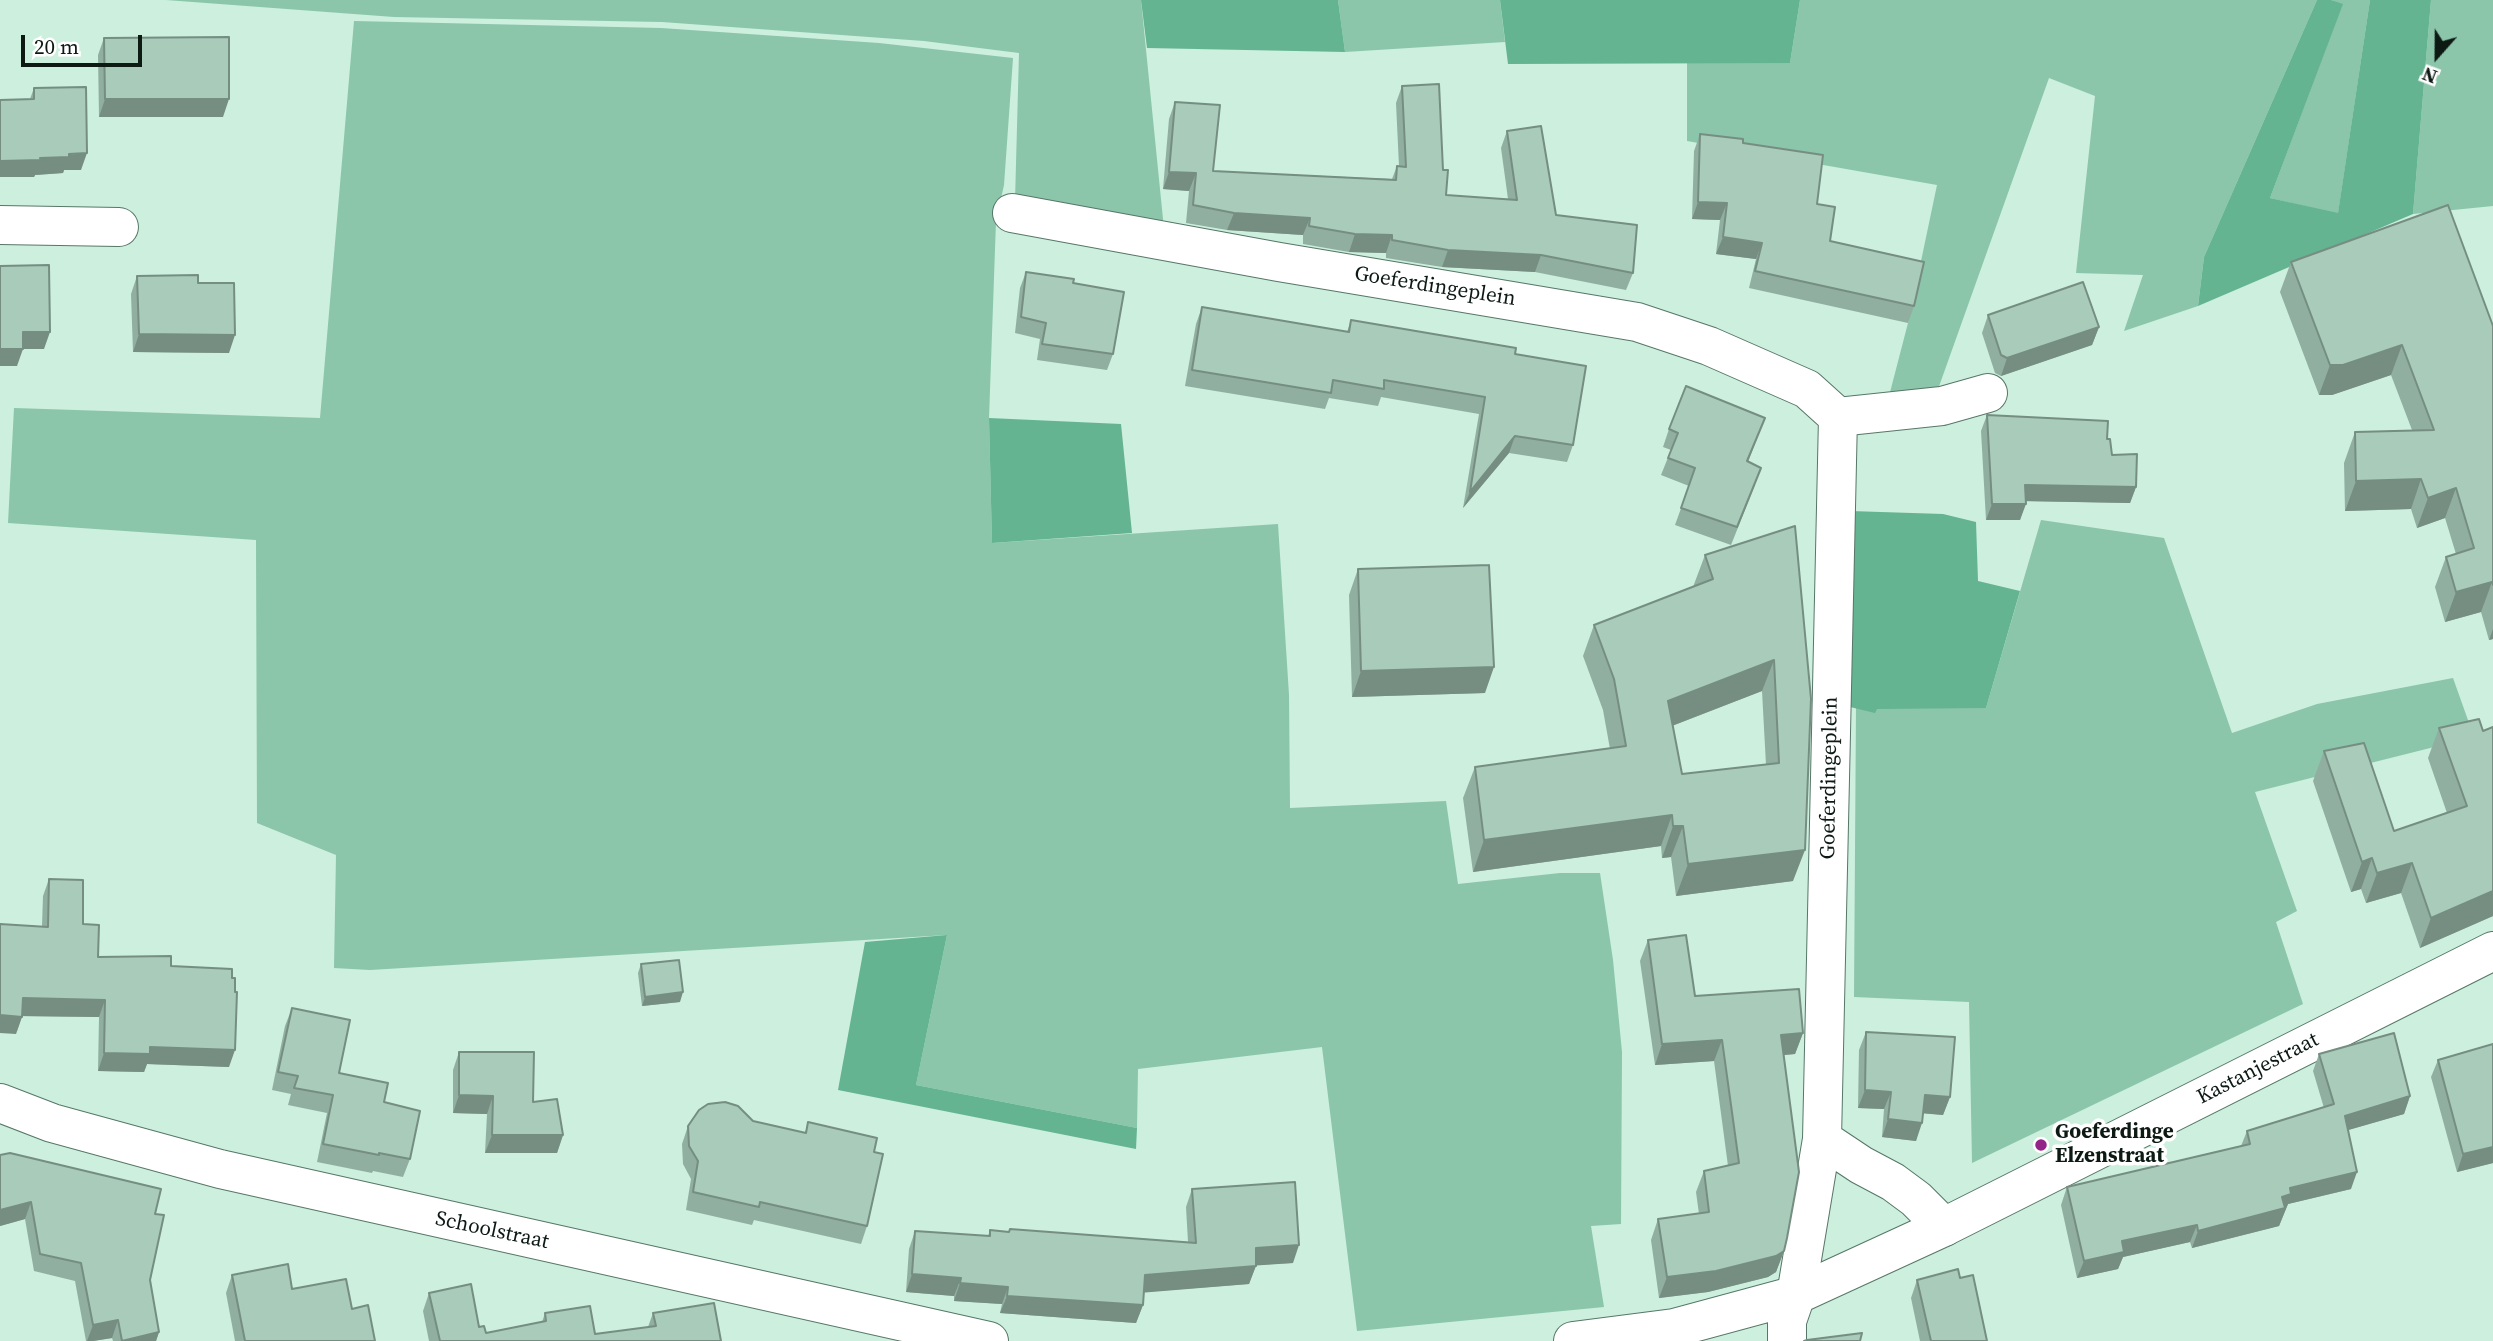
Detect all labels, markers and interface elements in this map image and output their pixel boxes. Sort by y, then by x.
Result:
scale bar [24,21,145,65]
north arrow [2402,21,2472,91]
text: 20 m [34,32,79,61]
text: N [2418,61,2441,90]
street label: Goeferdingeplein [1353,262,1517,312]
street label: Goeferdingeplein [1816,696,1844,860]
street label: Kastanjestraat [2193,1028,2323,1110]
place label: Goeferdinge Elzenstraat [2055,1120,2174,1170]
marker: Goeferdinge Elzenstraat [2033,1137,2049,1153]
street label: Schoolstraat [433,1207,551,1255]

